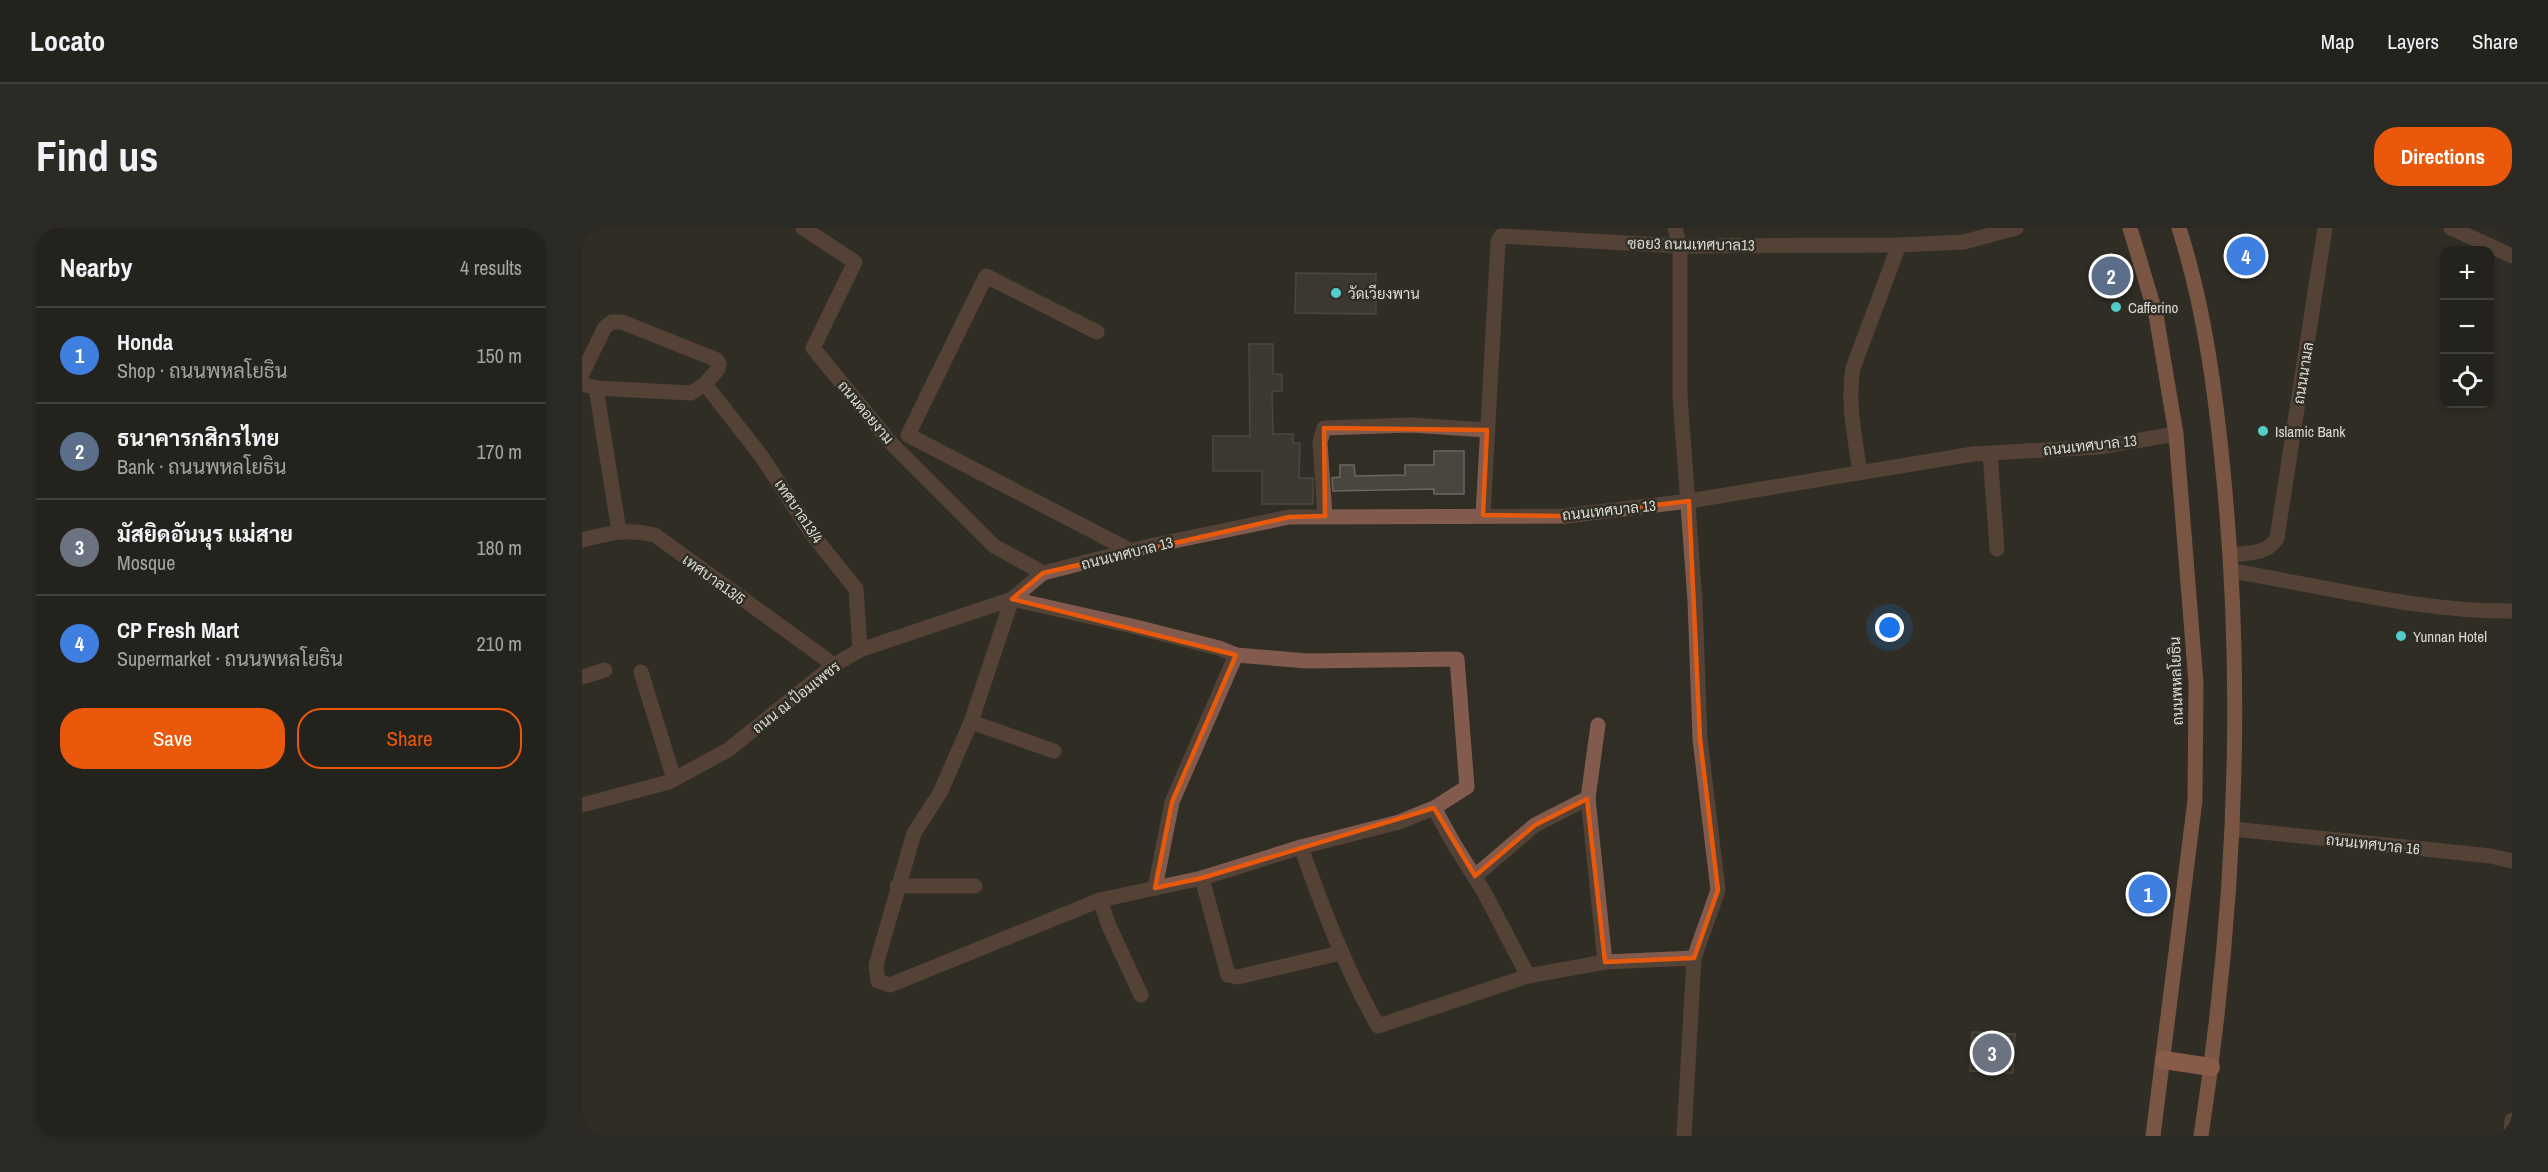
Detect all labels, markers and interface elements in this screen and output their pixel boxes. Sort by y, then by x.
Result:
text: Locato [30,22,105,60]
text: Map [2321,27,2354,56]
text: Layers [2387,27,2439,56]
text: Share [2472,27,2518,56]
button: Directions [2374,127,2512,186]
text: Find us [36,128,158,184]
street label: ซอย3 ถนนเทศบาล13 [1627,232,1755,256]
pin: 4 [2226,234,2266,279]
map controls [2440,246,2494,408]
button: + [2440,246,2494,300]
text: Nearby [60,250,132,285]
text: 4 results [460,254,522,281]
pin: 2 [2092,254,2131,298]
place label: วัดเวียงพาน [1348,283,1420,304]
marker: วัดเวียงพาน [1329,286,1343,300]
place label: Cafferino [2128,297,2179,318]
marker: Cafferino [2109,300,2123,314]
button: − [2440,300,2494,354]
text: Honda [117,327,173,357]
street label: ถนนนามล [2288,340,2318,406]
text: 1 [75,342,84,369]
text: 150 m [476,342,522,369]
button: locate [2440,354,2494,408]
text: Shop · ถนนพหลโยธิน [117,357,287,384]
street label: ถนนดอยงาม [833,376,899,448]
place label: Islamic Bank [2275,421,2346,442]
text: ธนาคารกสิกรไทย [117,423,279,453]
marker: Islamic Bank [2256,424,2270,438]
street label: ถนนเทศบาล 13 [2042,430,2138,460]
text: 2 [75,438,84,465]
text: 170 m [476,438,522,465]
text: Bank · ถนนพหลโยธิน [117,453,286,480]
street label: เทศบาล13/4 [770,475,828,547]
street label: ถนนเทศบาล 13 [1561,495,1657,525]
text: มัสยิดอันนุร แม่สาย [117,519,293,549]
street label: ถนนเทศบาล 13 [1079,531,1175,575]
text: 3 [75,534,84,561]
text: 180 m [476,534,522,561]
text: Mosque [117,549,175,576]
street label: เทศบาล13/5 [678,549,750,609]
your location [1875,613,1904,642]
text: CP Fresh Mart [117,615,239,645]
place label: Yunnan Hotel [2413,626,2487,647]
marker: Yunnan Hotel [2394,629,2408,643]
text: 4 [75,630,84,657]
text: 210 m [476,630,522,657]
street label: ถนนพหลโยธิน [2164,636,2188,726]
text: Supermarket · ถนนพหลโยธิน [117,645,343,672]
street label: ถนน ณ ป้อมเพชร [747,656,845,738]
button: Save [60,708,285,769]
button: Share [297,708,522,769]
street label: ถนนเทศบาล 16 [2325,829,2421,859]
pin: 1 [2128,872,2168,916]
pin: 3 [1972,1030,2012,1076]

